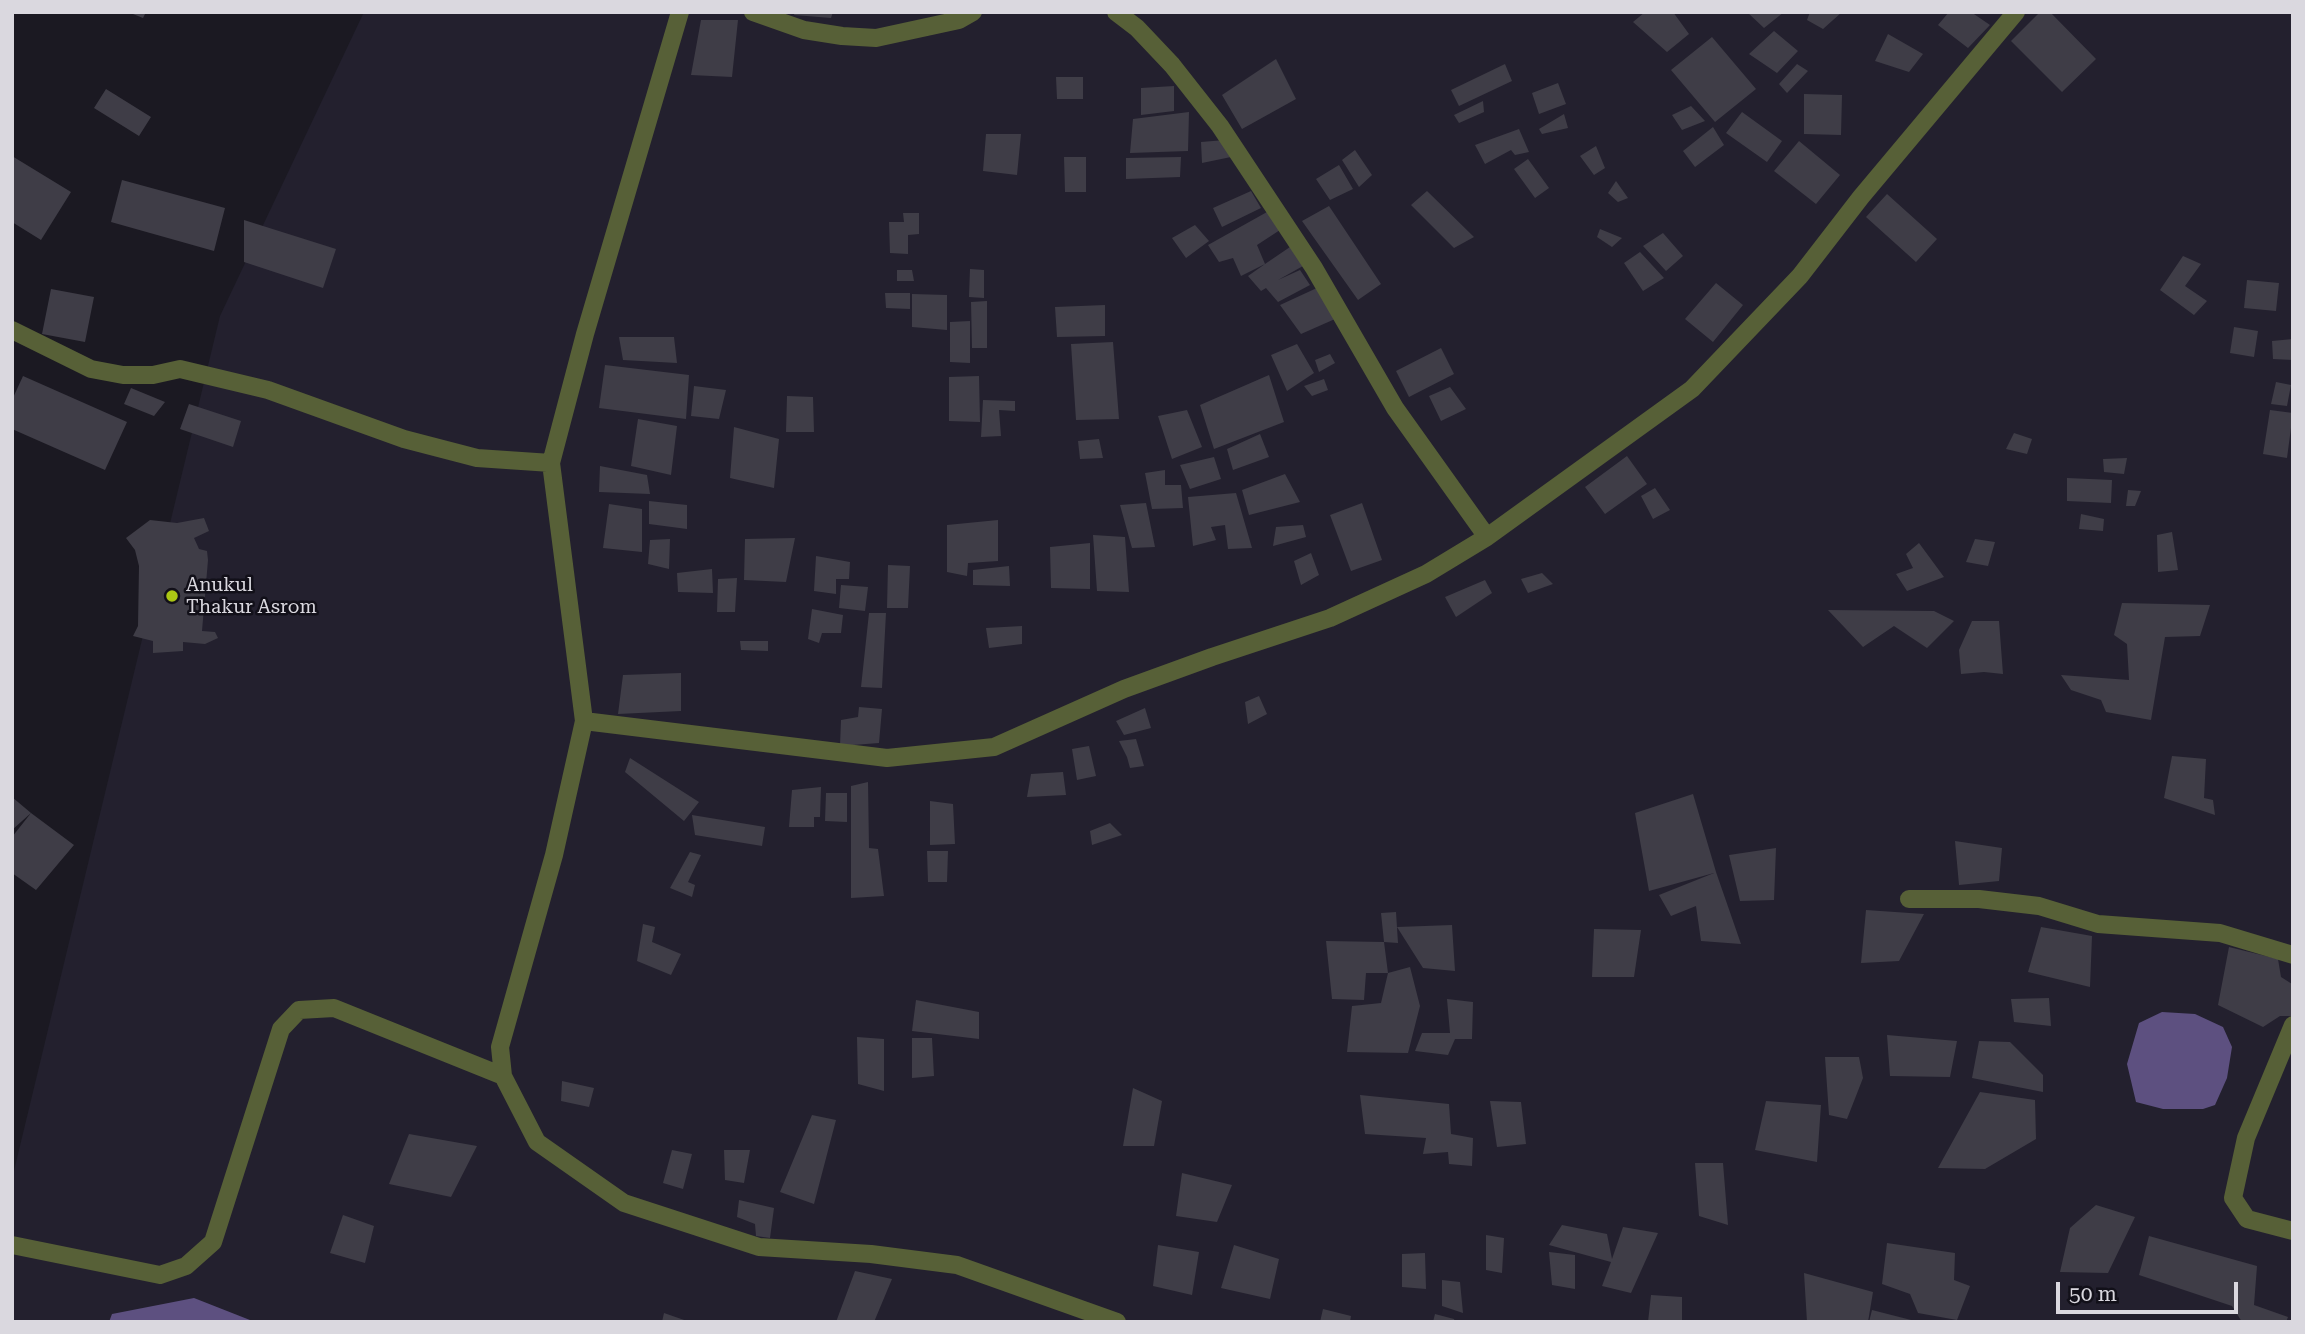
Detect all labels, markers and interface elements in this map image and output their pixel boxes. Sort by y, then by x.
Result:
place label: Anukul Thakur Asrom [186,574,317,618]
marker: Anukul Thakur Asrom [164,588,180,604]
scale bar [2060,1268,2242,1312]
text: 50 m [2069,1282,2117,1306]

